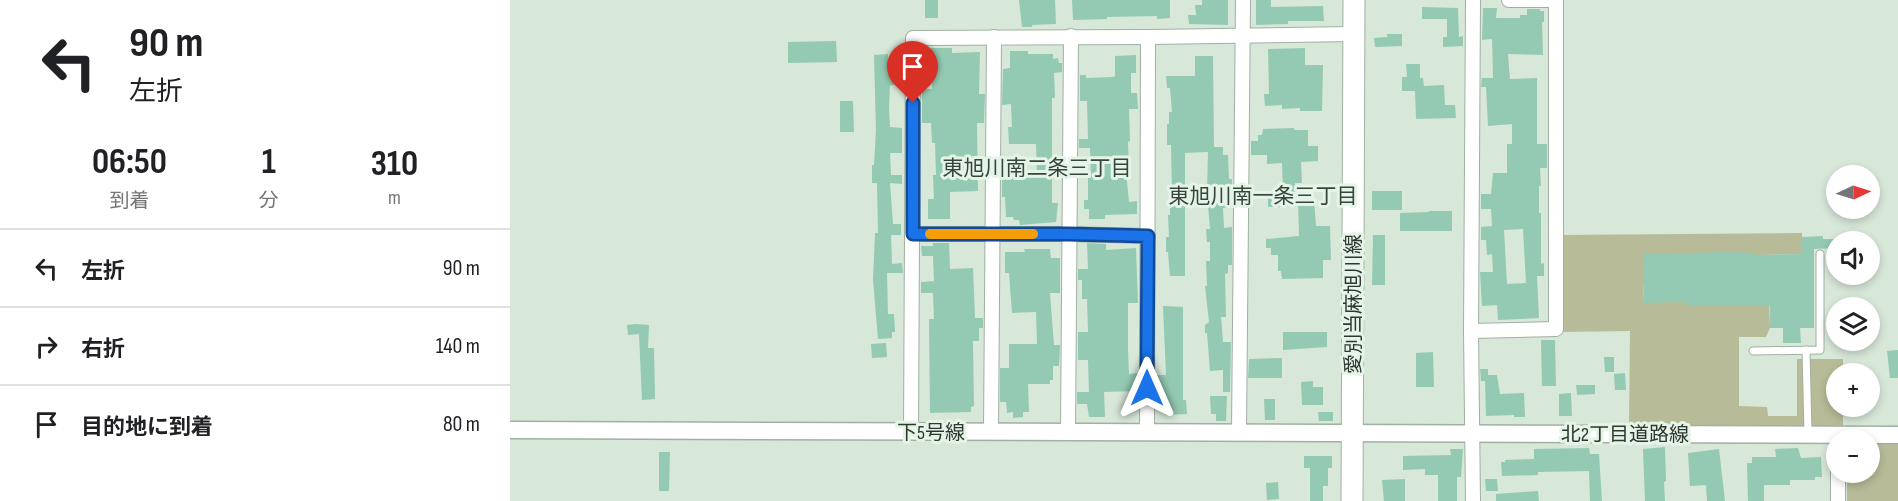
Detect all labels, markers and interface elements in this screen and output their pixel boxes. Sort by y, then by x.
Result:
text: 90 m [129,18,203,69]
icon: left [30,24,108,102]
pin [887,41,938,103]
icon: arrive [896,50,929,83]
text: 左折 [129,76,183,108]
text: 06:50 [92,141,167,184]
text: 1 [262,141,276,184]
text: 310 [371,143,418,186]
district label: 東旭川南二条三丁目 [943,156,1132,181]
north arrow [1826,165,1880,219]
map controls [1826,165,1880,483]
district label: 東旭川南一条三丁目 [1169,184,1358,209]
text: m [388,186,401,210]
text: 到着 [109,189,149,213]
text: 分 [259,189,279,213]
button: sound [1826,231,1880,285]
street label: 愛別当麻旭川線 [1342,234,1366,374]
icon: left [30,252,63,285]
text: 90 m [443,255,480,282]
text: 左折 [81,258,125,285]
button: layers [1826,297,1880,351]
icon: right [30,330,63,363]
text: 140 m [436,333,480,360]
text: 右折 [81,336,125,363]
position arrow [1115,356,1179,420]
button: + [1826,363,1880,417]
icon: arrive [30,408,63,441]
text: 80 m [443,411,480,438]
text: 目的地に到着 [81,414,213,441]
street label: 下5号線 [897,421,965,445]
street label: 北2丁目道路線 [1561,423,1689,447]
button: − [1826,429,1880,483]

